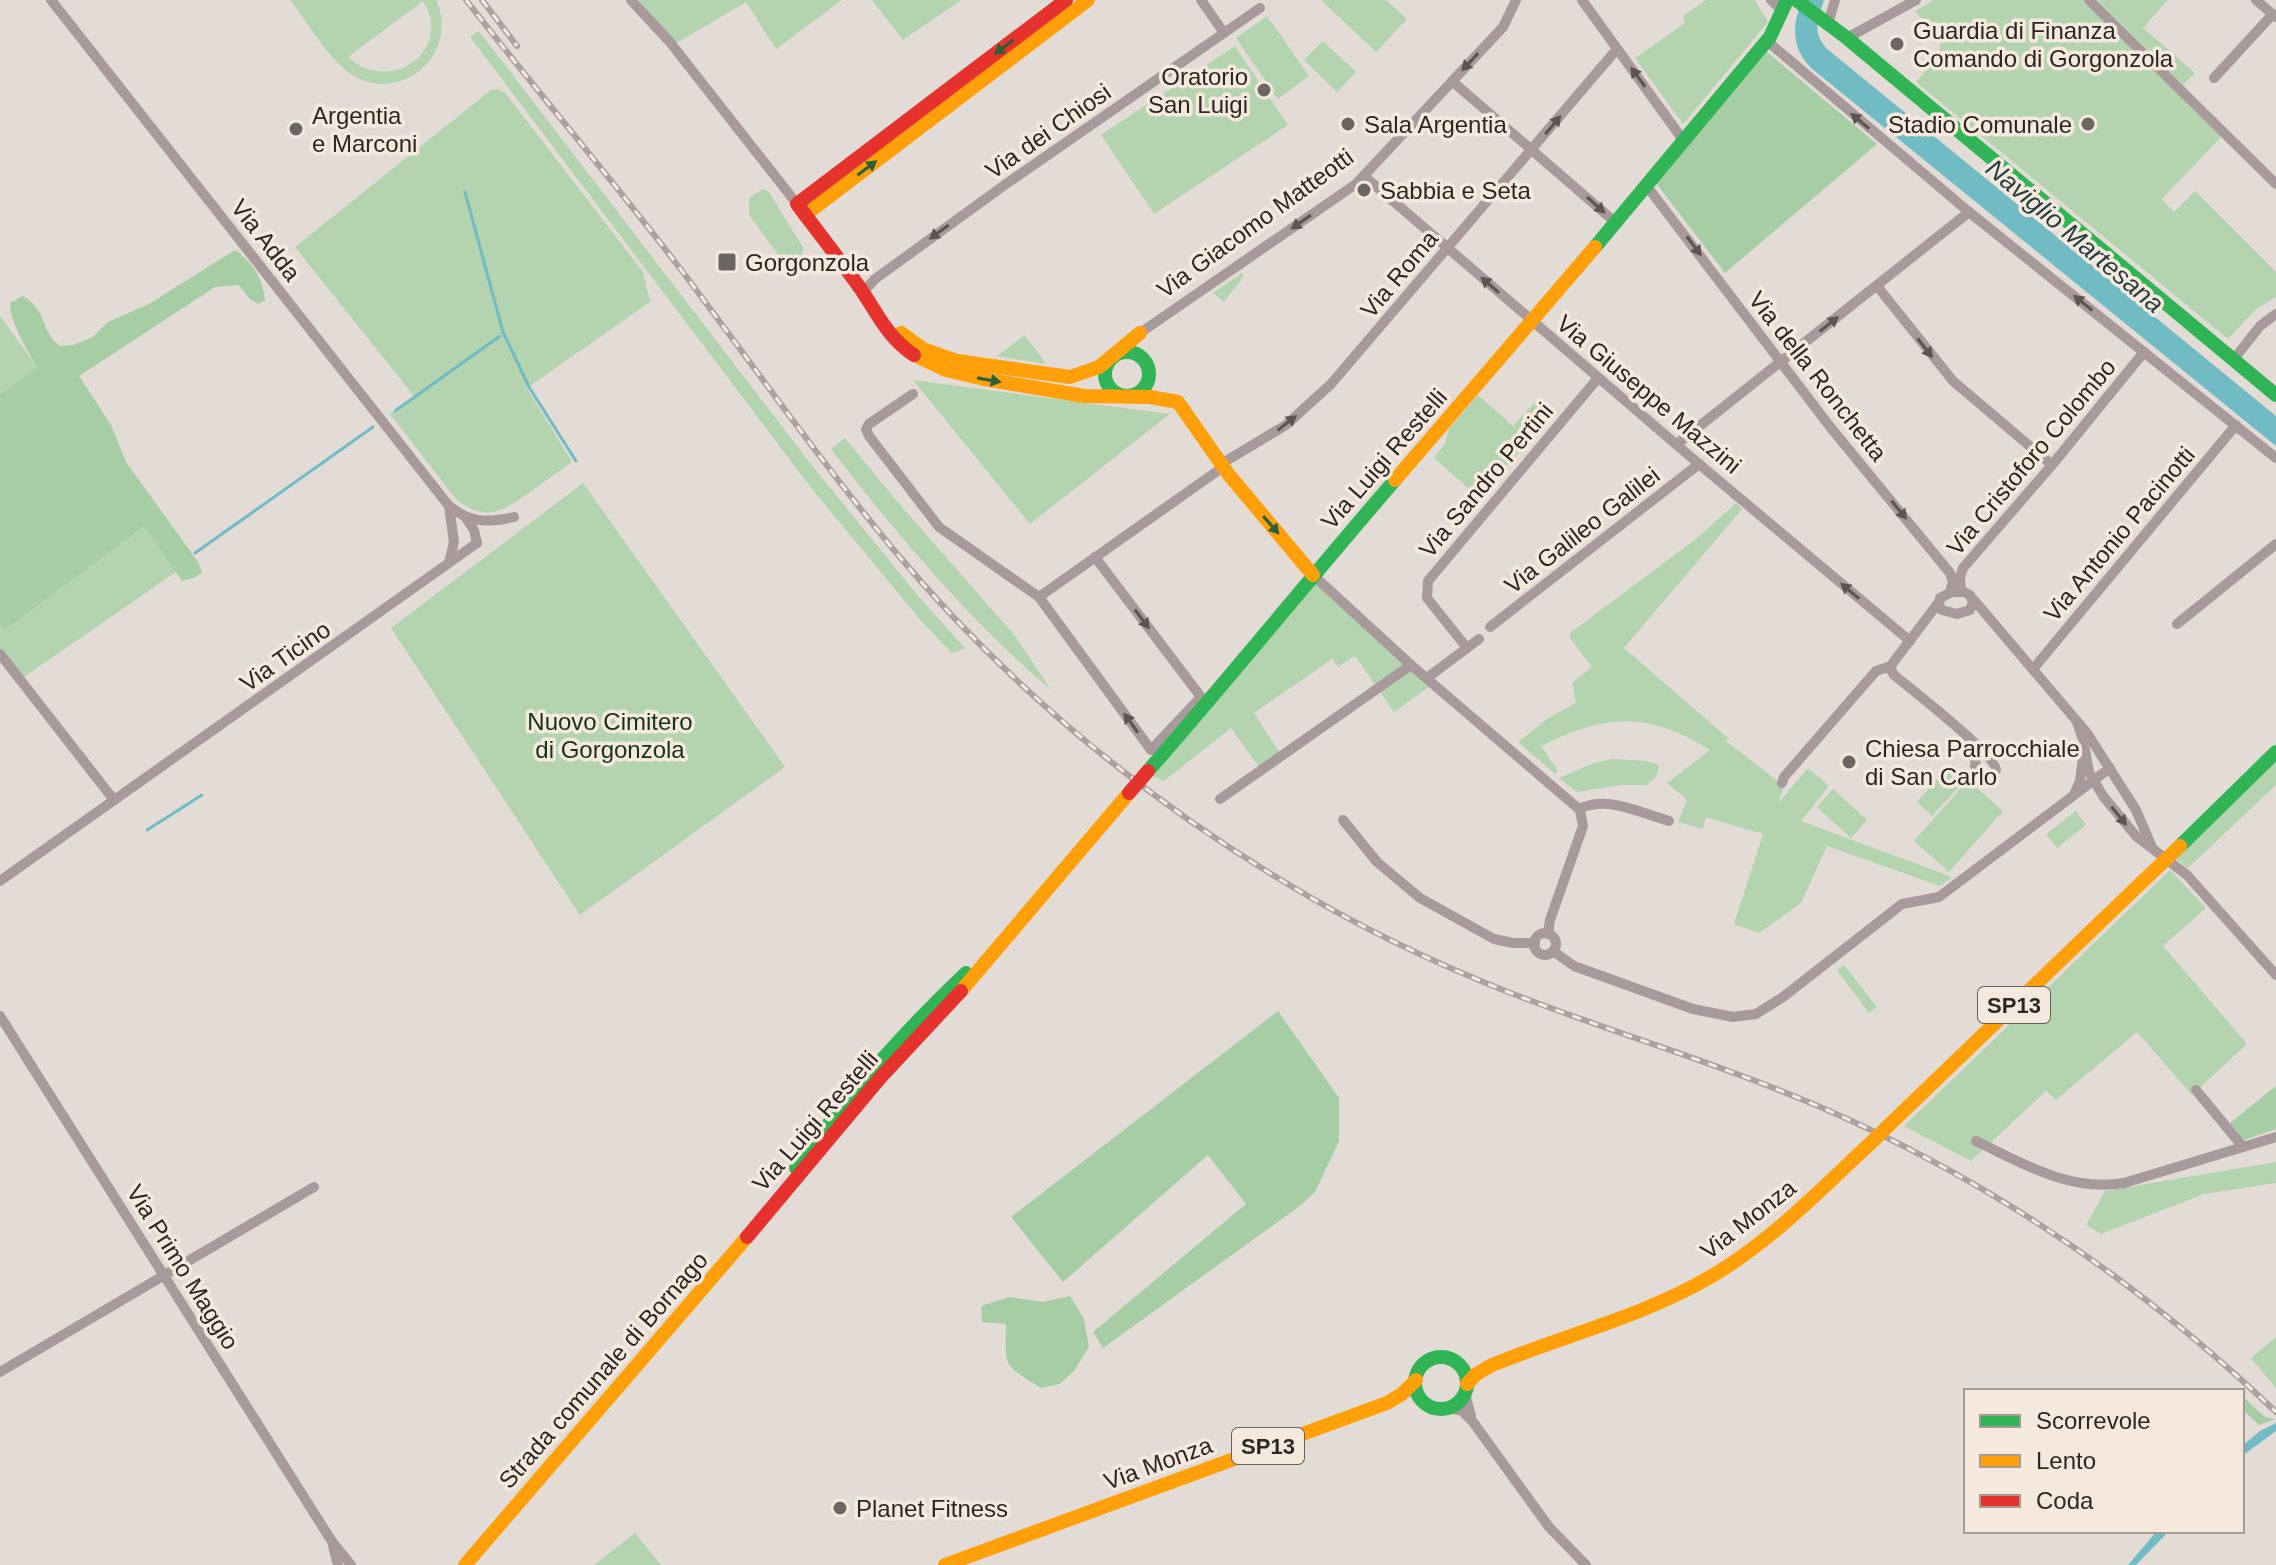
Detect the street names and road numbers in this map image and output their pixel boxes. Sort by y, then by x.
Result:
street label: Via dei Chiosi [980,78,1116,184]
street label: Via Giacomo Matteotti [1152,143,1358,303]
street label: Via Adda [226,194,306,287]
street label: Via Roma [1355,225,1443,323]
street label: Via della Ronchetta [1743,286,1893,467]
street label: Via Giuseppe Mazzini [1552,309,1746,479]
street label: Via Cristoforo Colombo [1941,353,2121,561]
street label: Via Luigi Restelli [1316,383,1452,535]
street label: Via Sandro Pertini [1414,397,1558,563]
street label: Via Antonio Pacinotti [2038,441,2200,627]
street label: Via Galileo Galilei [1499,461,1665,599]
street label: Via Ticino [235,615,335,697]
road number: SP13 [1978,987,2050,1023]
street label: Via Luigi Restelli [747,1045,883,1197]
street label: Via Monza [1695,1173,1801,1264]
street label: Via Primo Maggio [121,1180,245,1354]
street label: Strada comunale di Bornago [493,1246,713,1494]
road number: SP13 [1232,1428,1304,1464]
street label: Via Monza [1100,1431,1216,1495]

